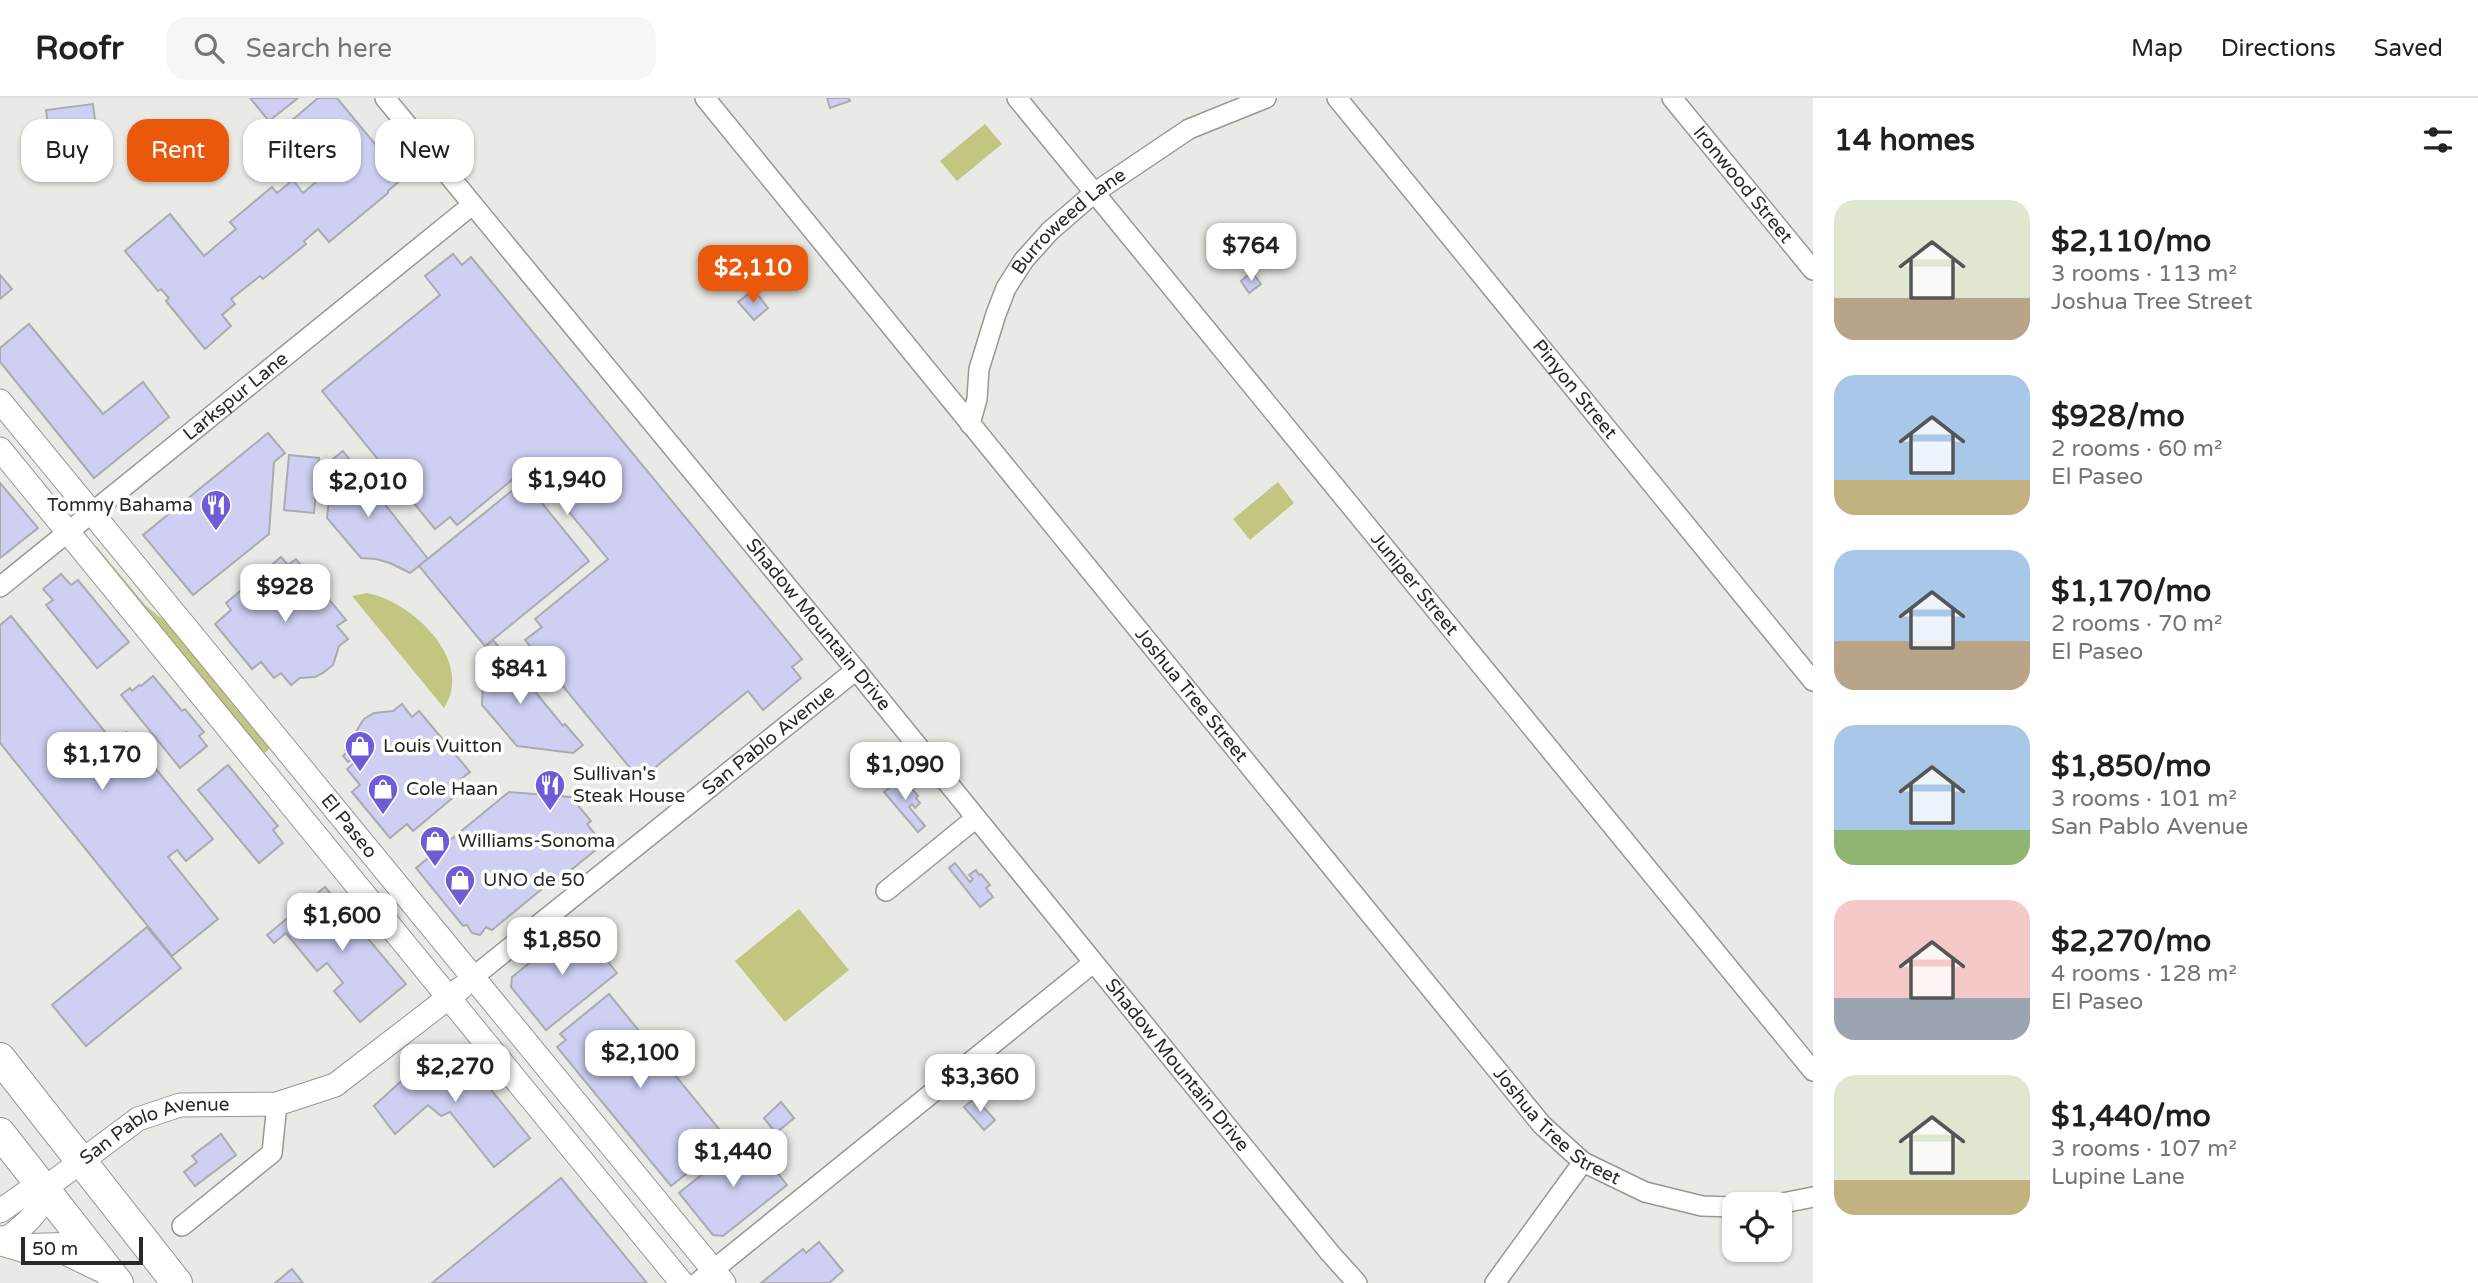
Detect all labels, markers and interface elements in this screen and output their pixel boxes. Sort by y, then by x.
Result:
search box [166,17,656,80]
text: Roofr [35,29,124,68]
icon: search [190,29,228,67]
text: Search here [246,33,392,64]
text: Map [2131,34,2183,63]
text: Directions [2221,34,2336,63]
text: Saved [2374,34,2443,63]
chip: Buy [21,119,113,182]
chip: Rent [127,119,229,182]
chip: Filters [243,119,361,182]
chip: New [375,119,474,182]
icon: filters [2419,121,2457,159]
street label: Ironwood Street [1689,122,1797,247]
text: 14 homes [1834,122,1975,159]
street label: Burroweed Lane [1007,164,1130,278]
pin: $764 [1210,223,1292,283]
text: $2,110/mo [2051,223,2211,260]
icon: home [1890,228,1974,312]
text: $764 [1222,232,1280,260]
pin: $2,110 [696,246,810,305]
text: $2,110 [714,254,792,282]
text: 3 rooms · 113 m² [2051,260,2237,288]
text: Joshua Tree Street [2051,288,2252,316]
street label: Pinyon Street [1528,335,1622,443]
street label: Larkspur Lane [179,348,292,445]
text: $928/mo [2051,398,2185,435]
icon: home [1890,403,1974,487]
text: 2 rooms · 60 m² [2051,435,2222,463]
pin: $1,940 [510,458,624,517]
pin: $2,010 [311,460,425,519]
text: El Paseo [2051,463,2143,491]
text: $1,940 [528,466,606,494]
text: $2,010 [329,468,407,496]
restaurant icon: Tommy Bahama [199,488,233,532]
place label: Tommy Bahama [47,494,193,516]
street label: Juniper Street [1366,528,1463,640]
street label: Shadow Mountain Drive [741,534,895,715]
pin: $928 [244,564,326,624]
text: $928 [256,573,314,601]
text: $1,170/mo [2051,573,2211,610]
icon: home [1890,578,1974,662]
text: 2 rooms · 70 m² [2051,610,2222,638]
street label: Joshua Tree Street [1130,623,1253,766]
text: El Paseo [2051,638,2143,666]
pin: $841 [479,646,561,706]
text: $841 [491,655,549,683]
street label: San Pablo Avenue [698,681,839,800]
shop icon: Louis Vuitton [343,729,377,773]
pin: $1,170 [45,732,159,792]
place label: Louis Vuitton [383,735,502,757]
text: $1,170 [63,741,141,769]
pin: $1,090 [848,742,962,802]
text: $1,850/mo [2051,748,2211,785]
text: $1,090 [866,751,944,779]
icon: home [1890,753,1974,837]
place label: Sullivan's Steak House [573,763,685,807]
restaurant icon: Sullivan's Steak House [533,768,567,812]
shop icon: Cole Haan [366,772,400,816]
place label: Cole Haan [406,778,498,800]
text: 3 rooms · 101 m² [2051,785,2237,813]
street label: El Paseo [316,790,382,863]
text: San Pablo Avenue [2051,813,2248,841]
shop icon: Williams-Sonoma [418,824,452,868]
place label: Williams-Sonoma [458,830,615,852]
shop icon: UNO de 50 [443,863,477,907]
place label: UNO de 50 [483,869,585,891]
pin: $1,600 [285,894,399,953]
text: $1,600 [303,902,381,930]
pin: $1,850 [505,918,619,977]
text: $2,270/mo [2051,923,2211,960]
text: $1,850 [523,926,601,954]
icon: home [1890,928,1974,1012]
text: 4 rooms · 128 m² [2051,960,2237,988]
street label: Shadow Mountain Drive [1100,974,1254,1156]
text: El Paseo [2051,988,2143,1016]
pin: $2,100 [583,1030,697,1090]
text: $2,100 [601,1039,679,1067]
pin: $2,270 [398,1044,512,1104]
text: $2,270 [416,1053,494,1081]
pin: $3,360 [923,1054,1037,1114]
text: $3,360 [941,1063,1019,1091]
street label: Joshua Tree Street [1489,1063,1624,1189]
street label: San Pablo Avenue [76,1093,230,1169]
text: $1,440/mo [2051,1098,2211,1135]
icon: home [1890,1103,1974,1187]
pin: $1,440 [676,1130,790,1189]
text: 3 rooms · 107 m² [2051,1135,2237,1163]
text: $1,440 [694,1138,772,1166]
text: Lupine Lane [2051,1163,2185,1191]
map controls [1722,1192,1792,1262]
button: locate [1722,1192,1792,1262]
scale bar [21,1234,144,1266]
text: 50 m [32,1238,78,1260]

